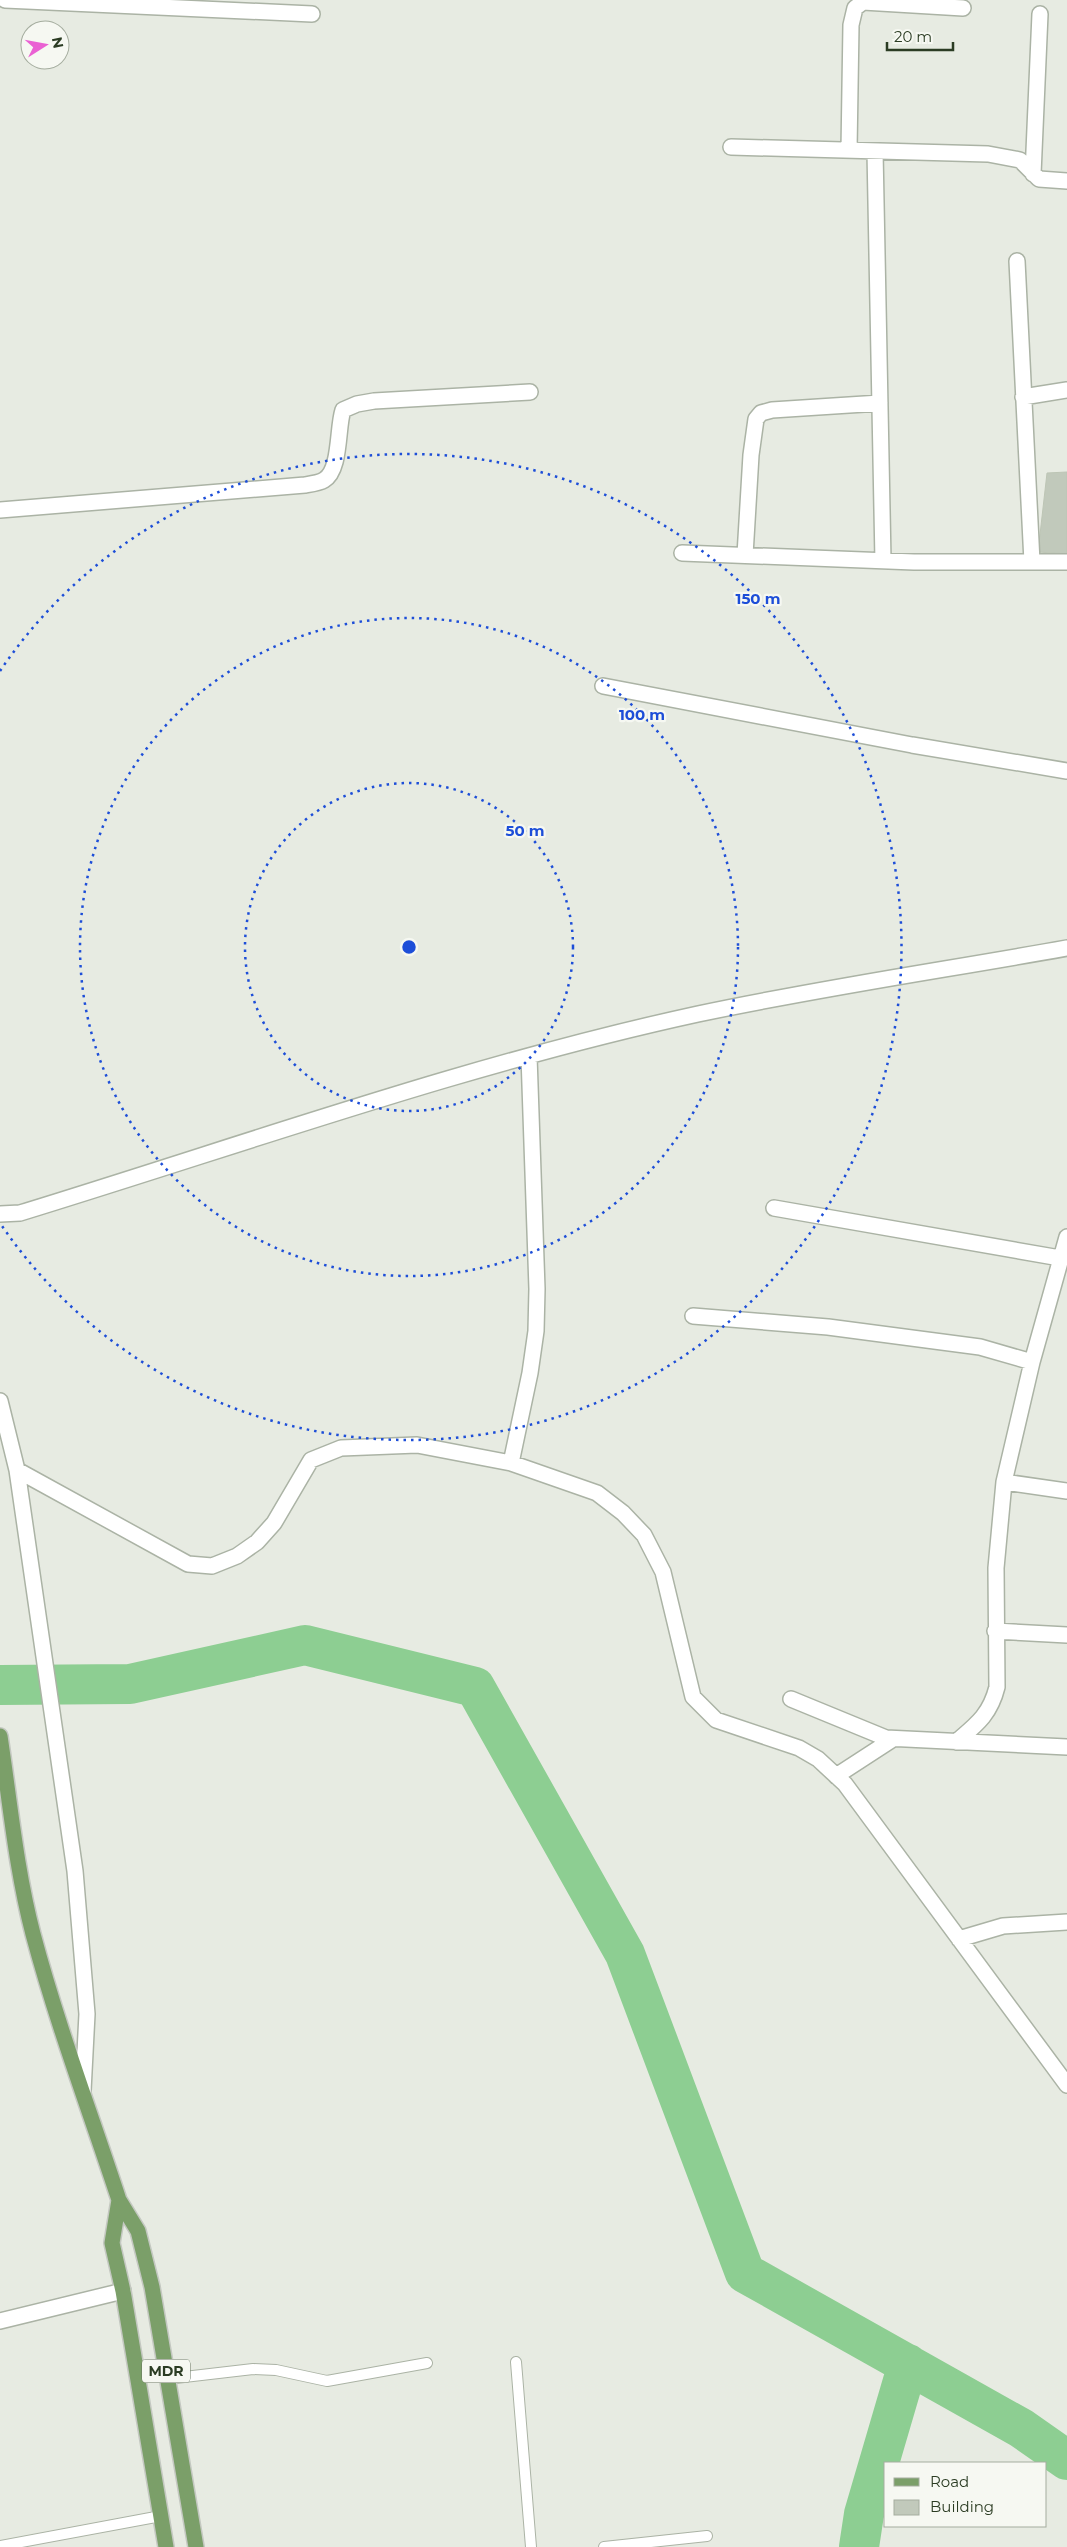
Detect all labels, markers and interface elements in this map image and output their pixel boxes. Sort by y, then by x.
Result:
north arrow [20,20,70,70]
scale bar [887,20,953,52]
text: 20 m [894,27,932,46]
text: N [48,35,68,50]
text: 150 m [736,589,780,608]
text: 100 m [619,705,665,724]
text: 50 m [505,821,545,840]
centre of rings [400,938,418,956]
road number: MDR [142,2360,190,2382]
legend [884,2462,1047,2527]
text: Road [930,2472,969,2491]
text: Building [930,2497,994,2516]

